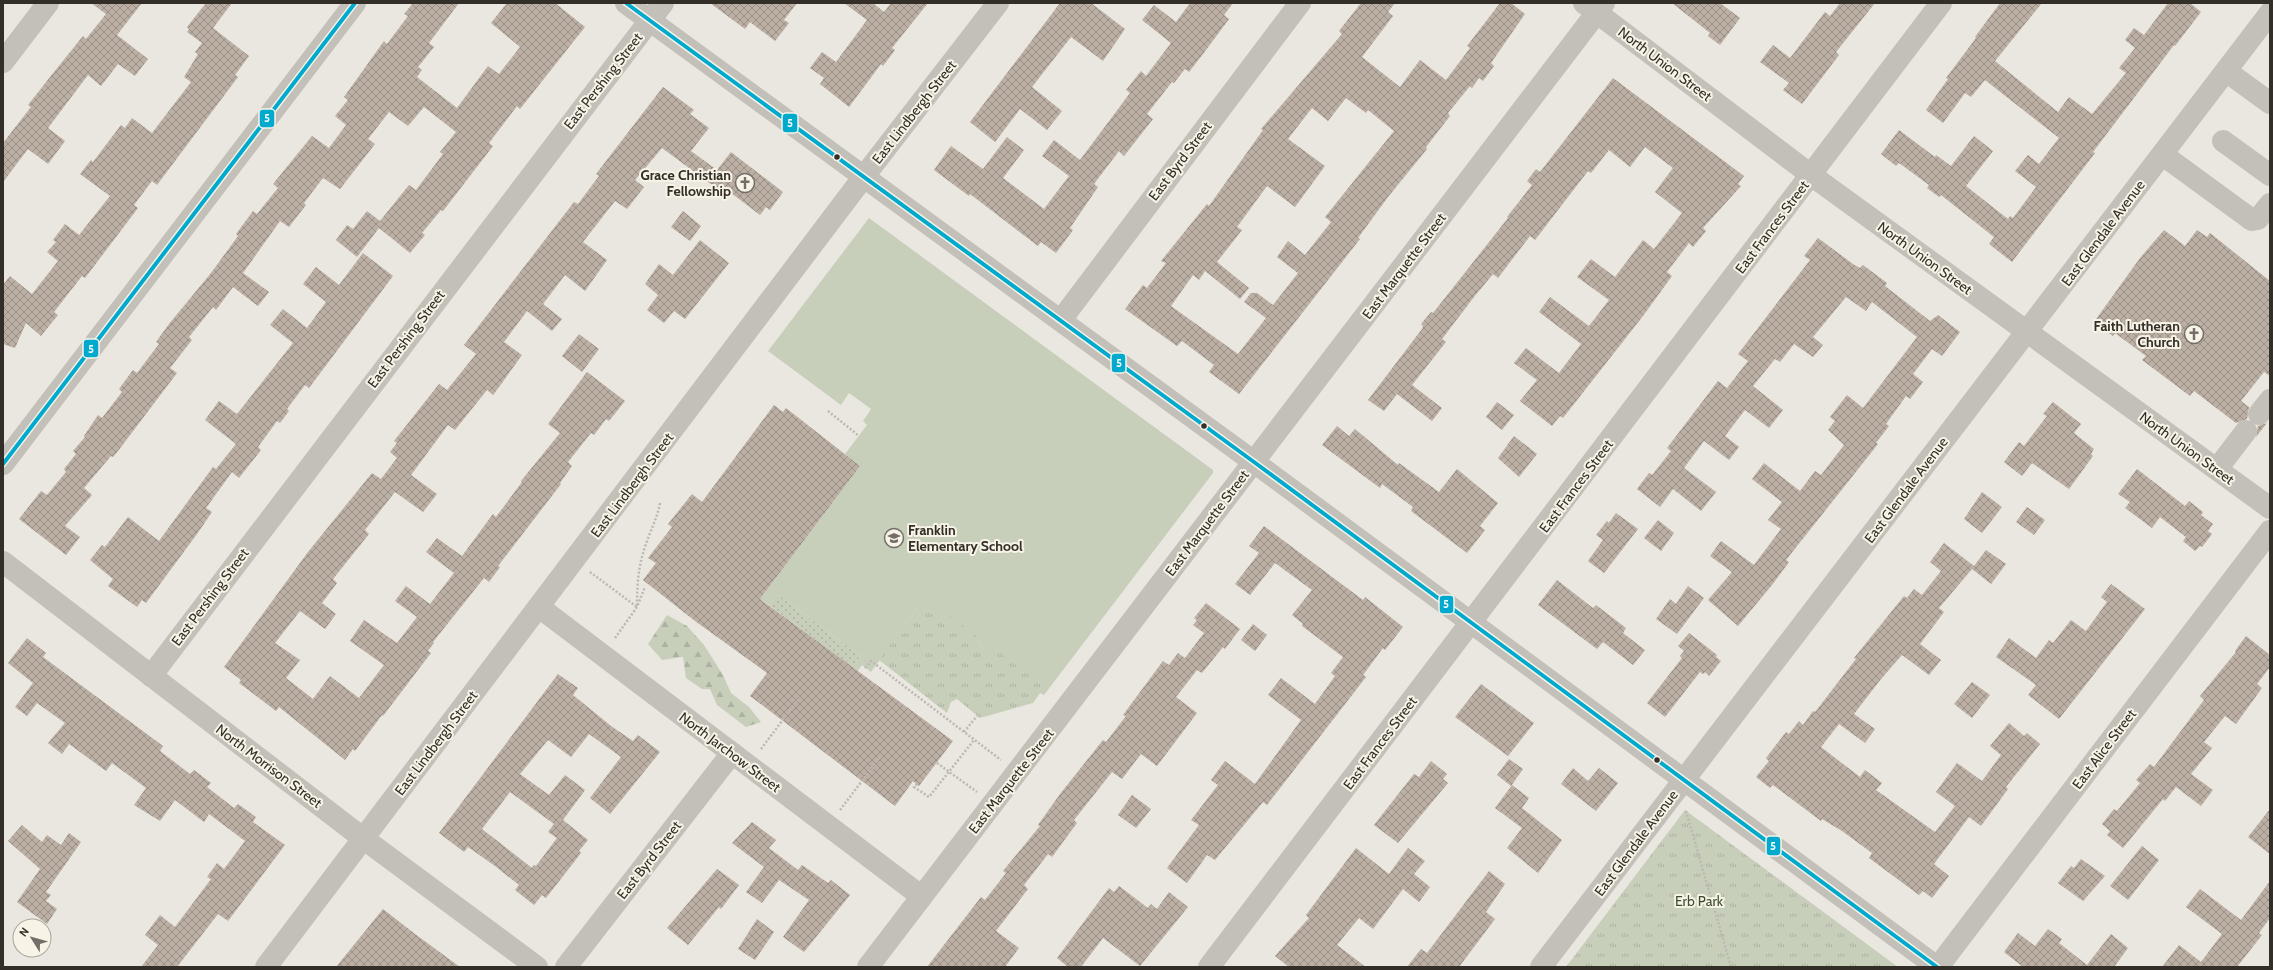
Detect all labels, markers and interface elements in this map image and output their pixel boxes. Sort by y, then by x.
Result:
street label: North Union Street [1615,23,1716,105]
street label: East Pershing Street [560,29,647,133]
street label: East Lindbergh Street [868,56,960,167]
line badge: 5 [259,109,275,128]
text: 5 [264,111,270,125]
line badge: 5 [782,113,798,133]
text: 5 [787,116,793,130]
street label: East Byrd Street [1144,118,1216,204]
unlabelled marker [832,152,842,162]
place label: Grace Christian Fellowship [641,166,731,200]
church icon: Grace Christian Fellowship [734,172,756,194]
street label: East Glendale Avenue [2057,176,2149,290]
street label: East Frances Street [1731,177,1813,277]
street label: East Marquette Street [1358,209,1450,323]
street label: North Union Street [1874,218,1976,299]
street label: East Pershing Street [363,286,449,391]
place label: Faith Lutheran Church [2094,317,2180,351]
church icon: Faith Lutheran Church [2183,323,2205,345]
line badge: 5 [83,339,99,358]
text: 5 [88,342,94,356]
line badge: 5 [1111,353,1126,373]
text: 5 [1116,356,1122,370]
street label: North Union Street [2136,408,2238,489]
unlabelled marker [1199,421,1209,431]
street label: East Lindbergh Street [587,429,677,541]
street label: East Glendale Avenue [1860,433,1952,547]
street label: East Frances Street [1535,436,1617,536]
street label: East Marquette Street [1161,466,1253,580]
place label: Franklin Elementary School [908,521,1023,555]
school or university icon: Franklin Elementary School [883,527,905,549]
street label: East Pershing Street [167,544,253,649]
line badge: 5 [1439,595,1454,614]
text: 5 [1443,597,1449,611]
street label: East Lindbergh Street [391,687,481,799]
street label: East Frances Street [1339,693,1421,793]
street label: East Alice Street [2068,705,2140,793]
street label: North Jarchow Street [676,708,785,796]
street label: North Morrison Street [212,720,326,812]
street label: East Marquette Street [964,725,1058,837]
unlabelled marker [1652,755,1662,765]
street label: East Glendale Avenue [1590,786,1682,900]
street label: East Byrd Street [613,817,685,903]
line badge: 5 [1766,836,1781,856]
text: 5 [1770,839,1776,853]
park label: Erb Park [1675,892,1724,910]
north arrow [12,918,52,958]
text: N [16,925,32,939]

